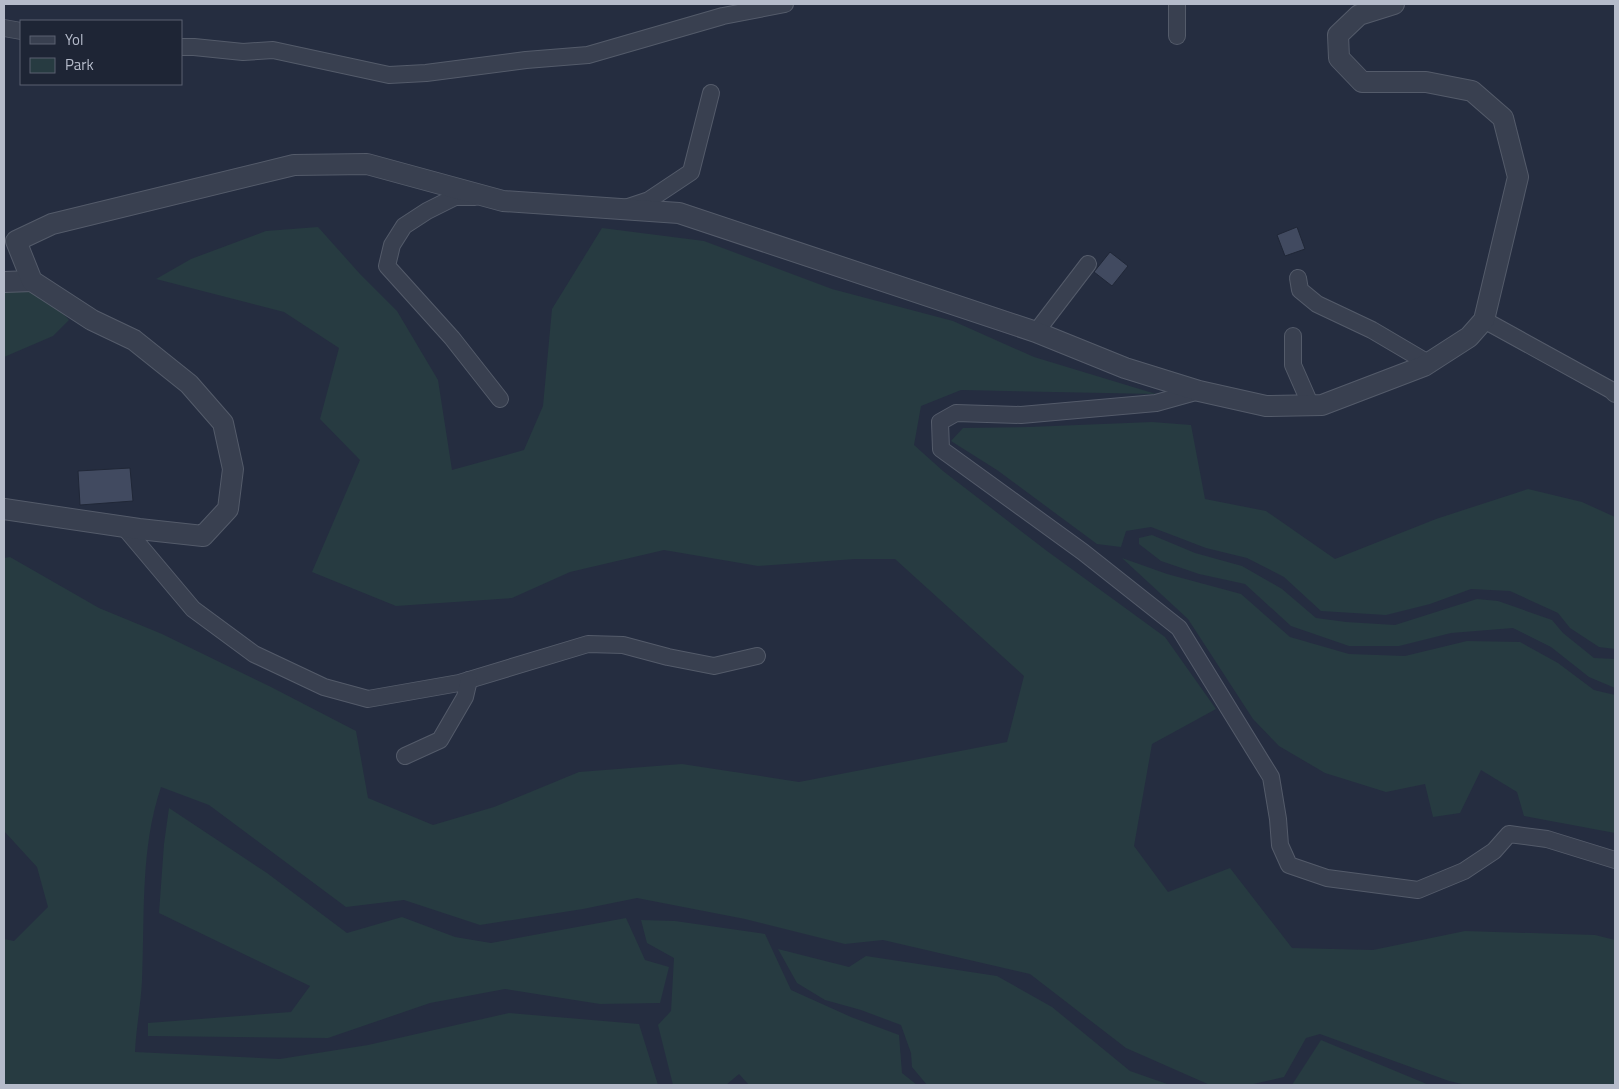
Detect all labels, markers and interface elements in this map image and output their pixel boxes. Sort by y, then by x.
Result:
legend [20,20,182,85]
text: Yol [65,28,83,51]
text: Park [65,53,94,76]

